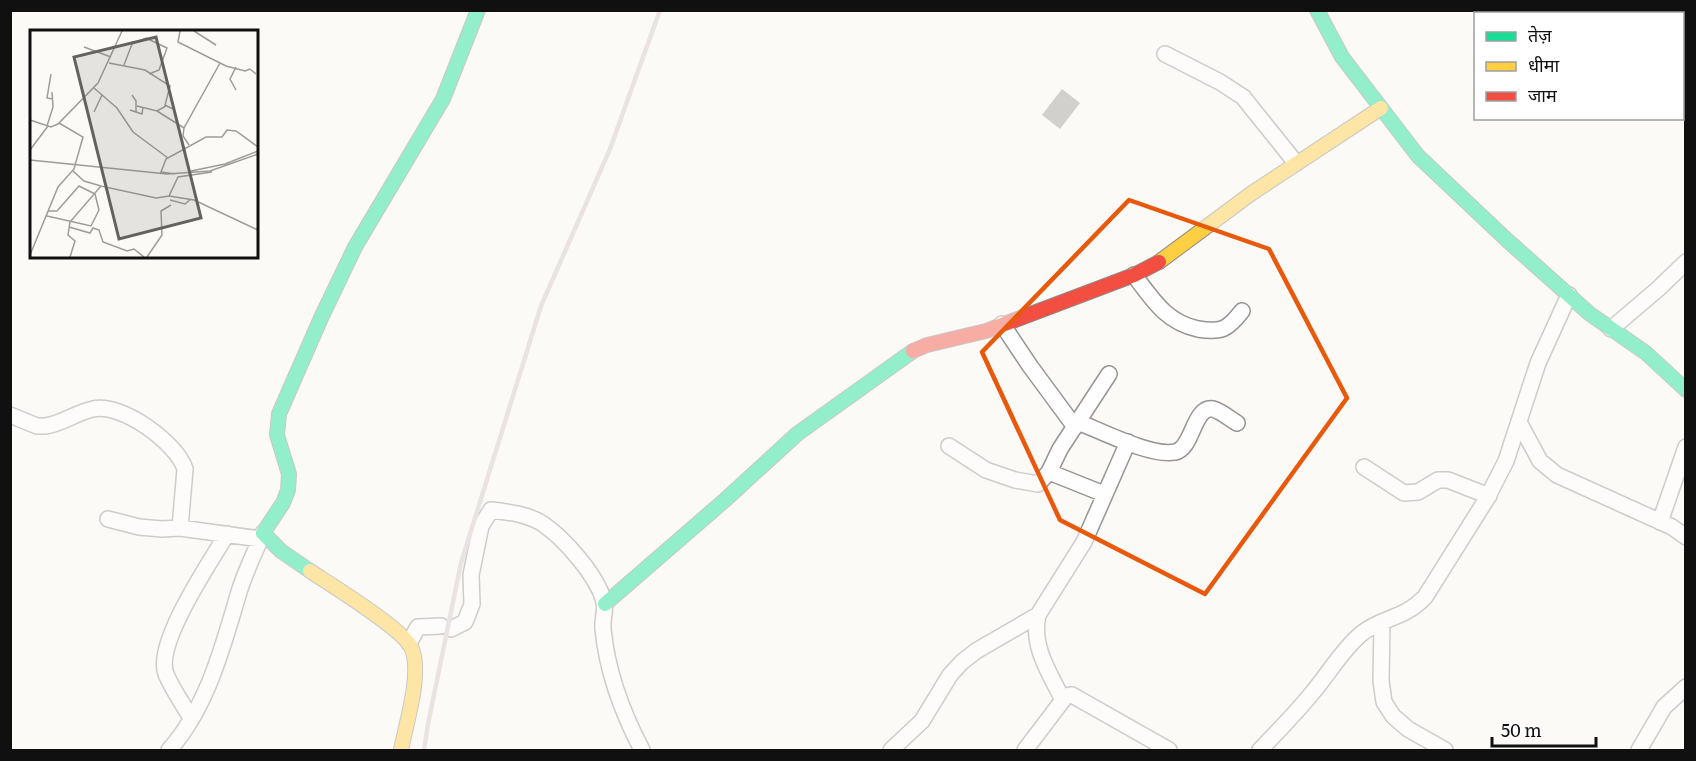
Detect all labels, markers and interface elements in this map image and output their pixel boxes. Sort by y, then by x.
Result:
legend [1474,12,1684,120]
text: तेज़ [1528,21,1552,48]
inset map [30,30,258,258]
text: धीमा [1528,51,1559,78]
text: जाम [1528,81,1558,108]
scale bar [1492,710,1596,748]
text: 50 m [1501,716,1542,743]

